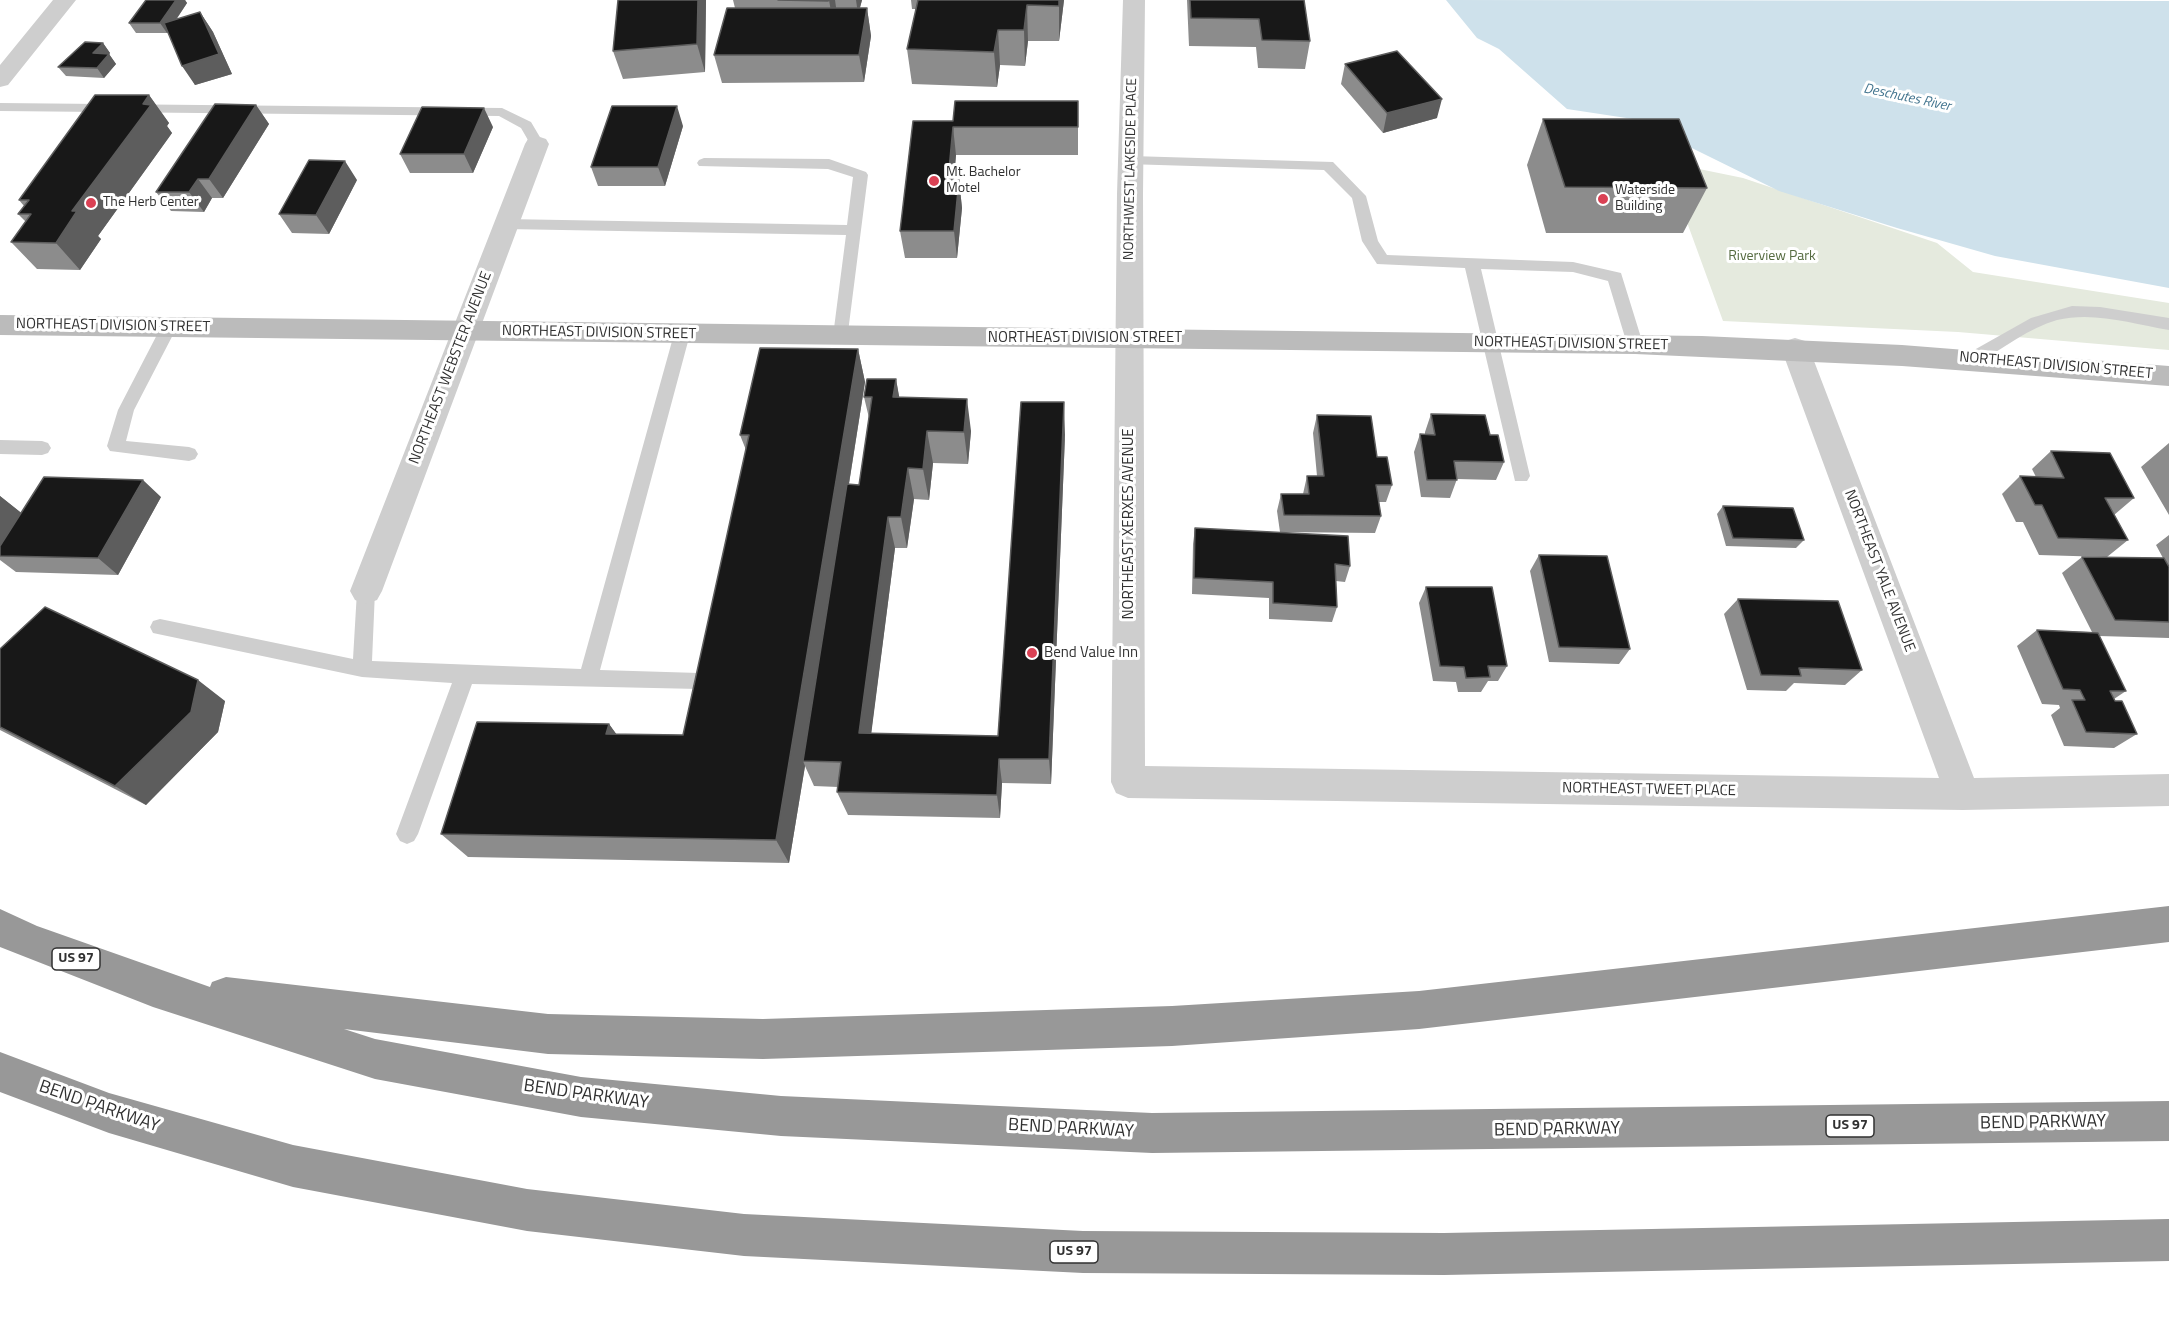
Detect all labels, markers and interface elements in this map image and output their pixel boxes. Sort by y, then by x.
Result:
street label: NORTHWEST LAKESIDE PLACE [1121,78,1141,260]
water label: Deschutes River [1862,81,1952,115]
place label: Mt. Bachelor Motel [946,165,1021,198]
marker: Mt. Bachelor Motel [927,174,941,188]
place label: Waterside Building [1615,183,1675,216]
marker: Waterside Building [1596,192,1610,206]
place label: The Herb Center [103,195,199,211]
marker: The Herb Center [84,196,98,210]
park label: Riverview Park [1728,249,1816,265]
street label: NORTHEAST WEBSTER AVENUE [406,269,496,467]
street label: NORTHEAST DIVISION STREET [16,315,210,337]
street label: NORTHEAST DIVISION STREET [502,322,696,344]
street label: NORTHEAST DIVISION STREET [988,329,1182,347]
street label: NORTHEAST DIVISION STREET [1474,333,1668,355]
street label: NORTHEAST DIVISION STREET [1958,349,2154,383]
street label: NORTHEAST XERXES AVENUE [1120,428,1138,620]
street label: NORTHEAST YALE AVENUE [1840,487,1918,655]
place label: Bend Value Inn [1044,644,1138,662]
marker: Bend Value Inn [1025,646,1039,660]
street label: NORTHEAST TWEET PLACE [1562,779,1736,801]
road number: US 97 [52,948,100,970]
street label: BEND PARKWAY [36,1076,162,1138]
street label: BEND PARKWAY [522,1076,650,1114]
street label: BEND PARKWAY [1980,1111,2106,1135]
street label: BEND PARKWAY [1007,1115,1135,1143]
road number: US 97 [1826,1115,1874,1137]
street label: BEND PARKWAY [1494,1118,1620,1142]
road number: US 97 [1050,1241,1098,1263]

